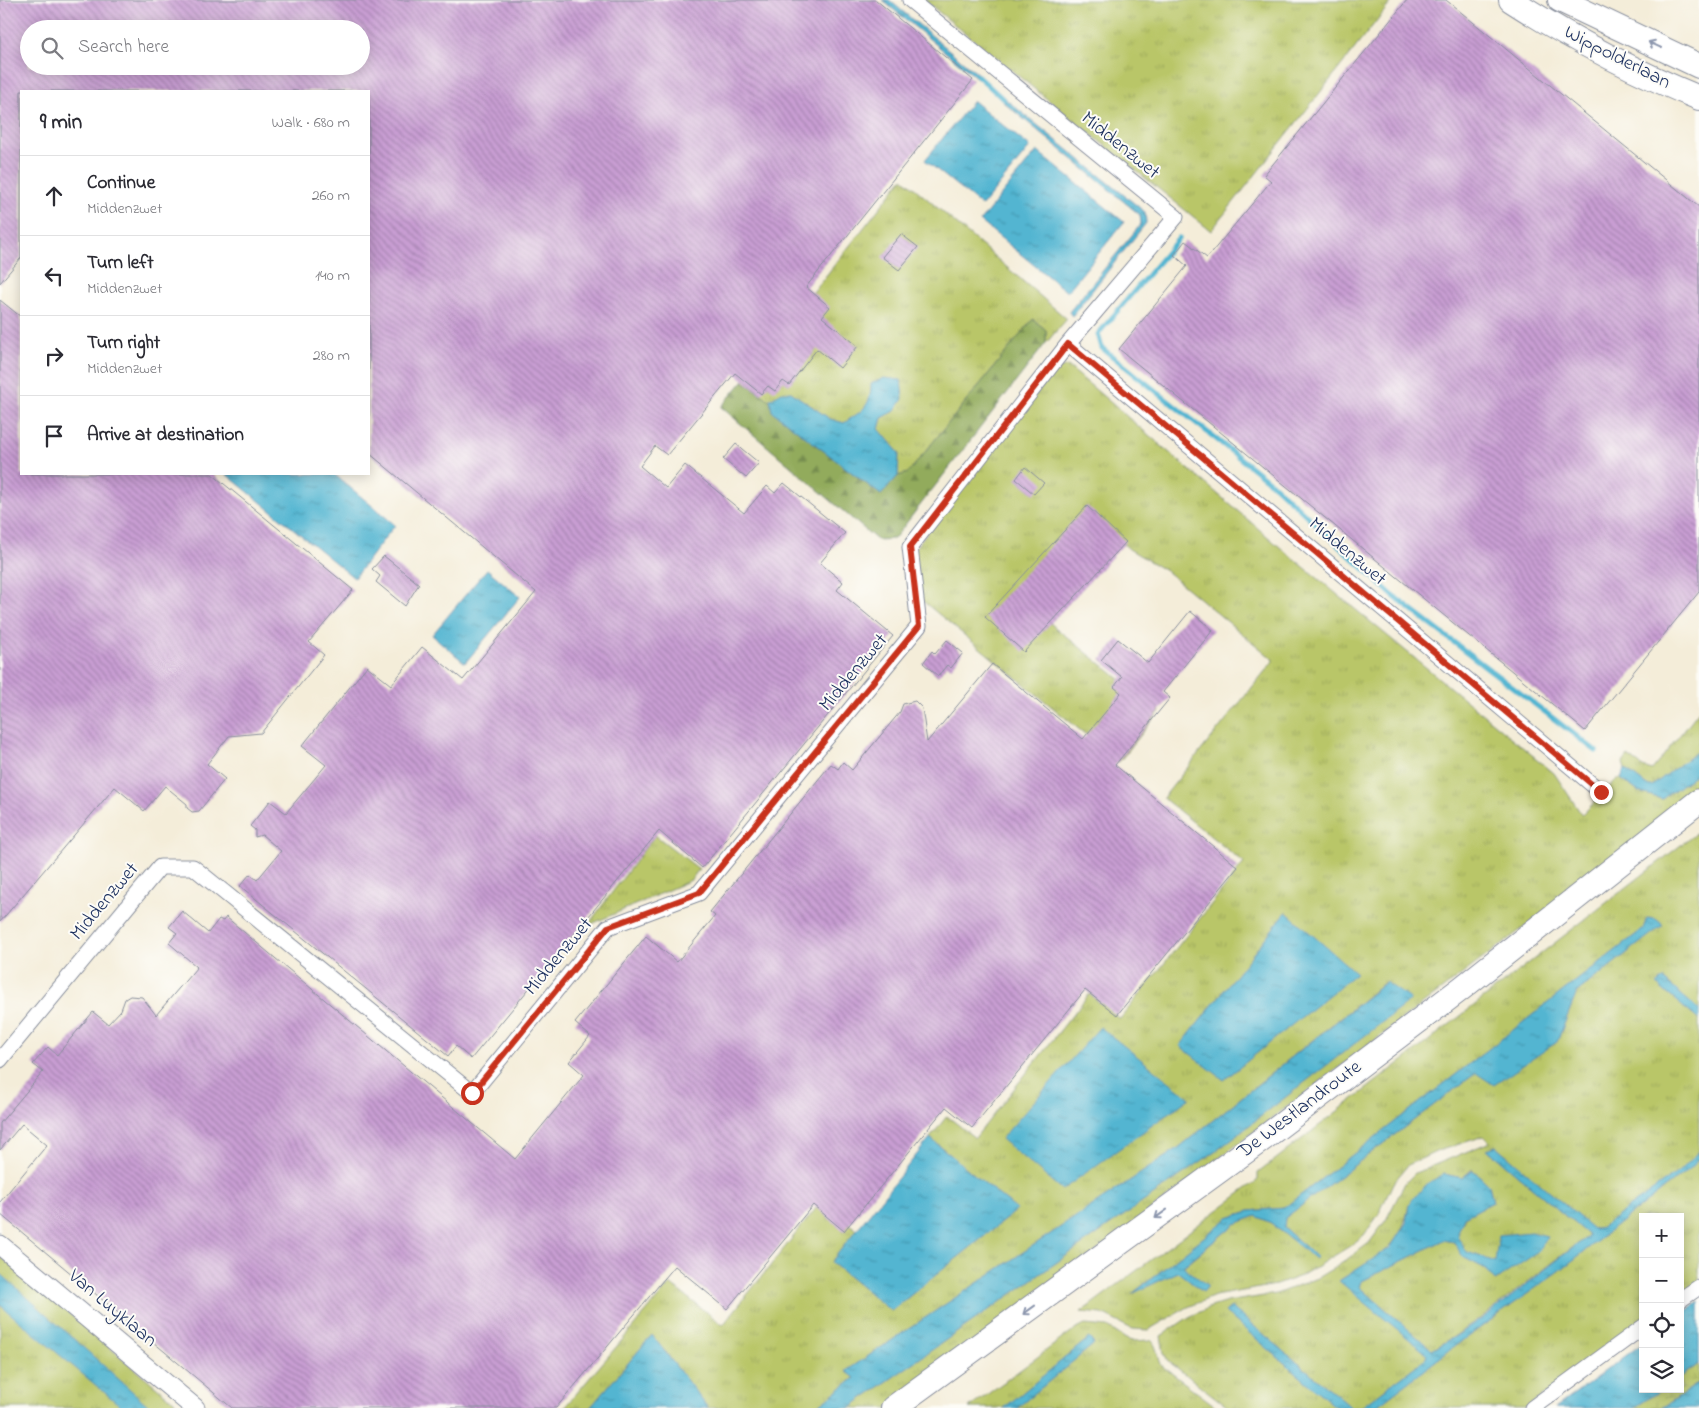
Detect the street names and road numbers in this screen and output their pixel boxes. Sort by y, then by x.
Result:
street label: Wippolderlaan [1559,19,1675,97]
street label: Middenzwet [1074,105,1166,187]
street label: Middenzwet [1302,511,1393,594]
street label: Middenzwet [813,627,896,718]
street label: Middenzwet [64,856,147,947]
street label: Middenzwet [518,911,601,1002]
street label: De Westlandroute [1231,1054,1368,1167]
street label: Van Luyklaan [60,1262,163,1355]

